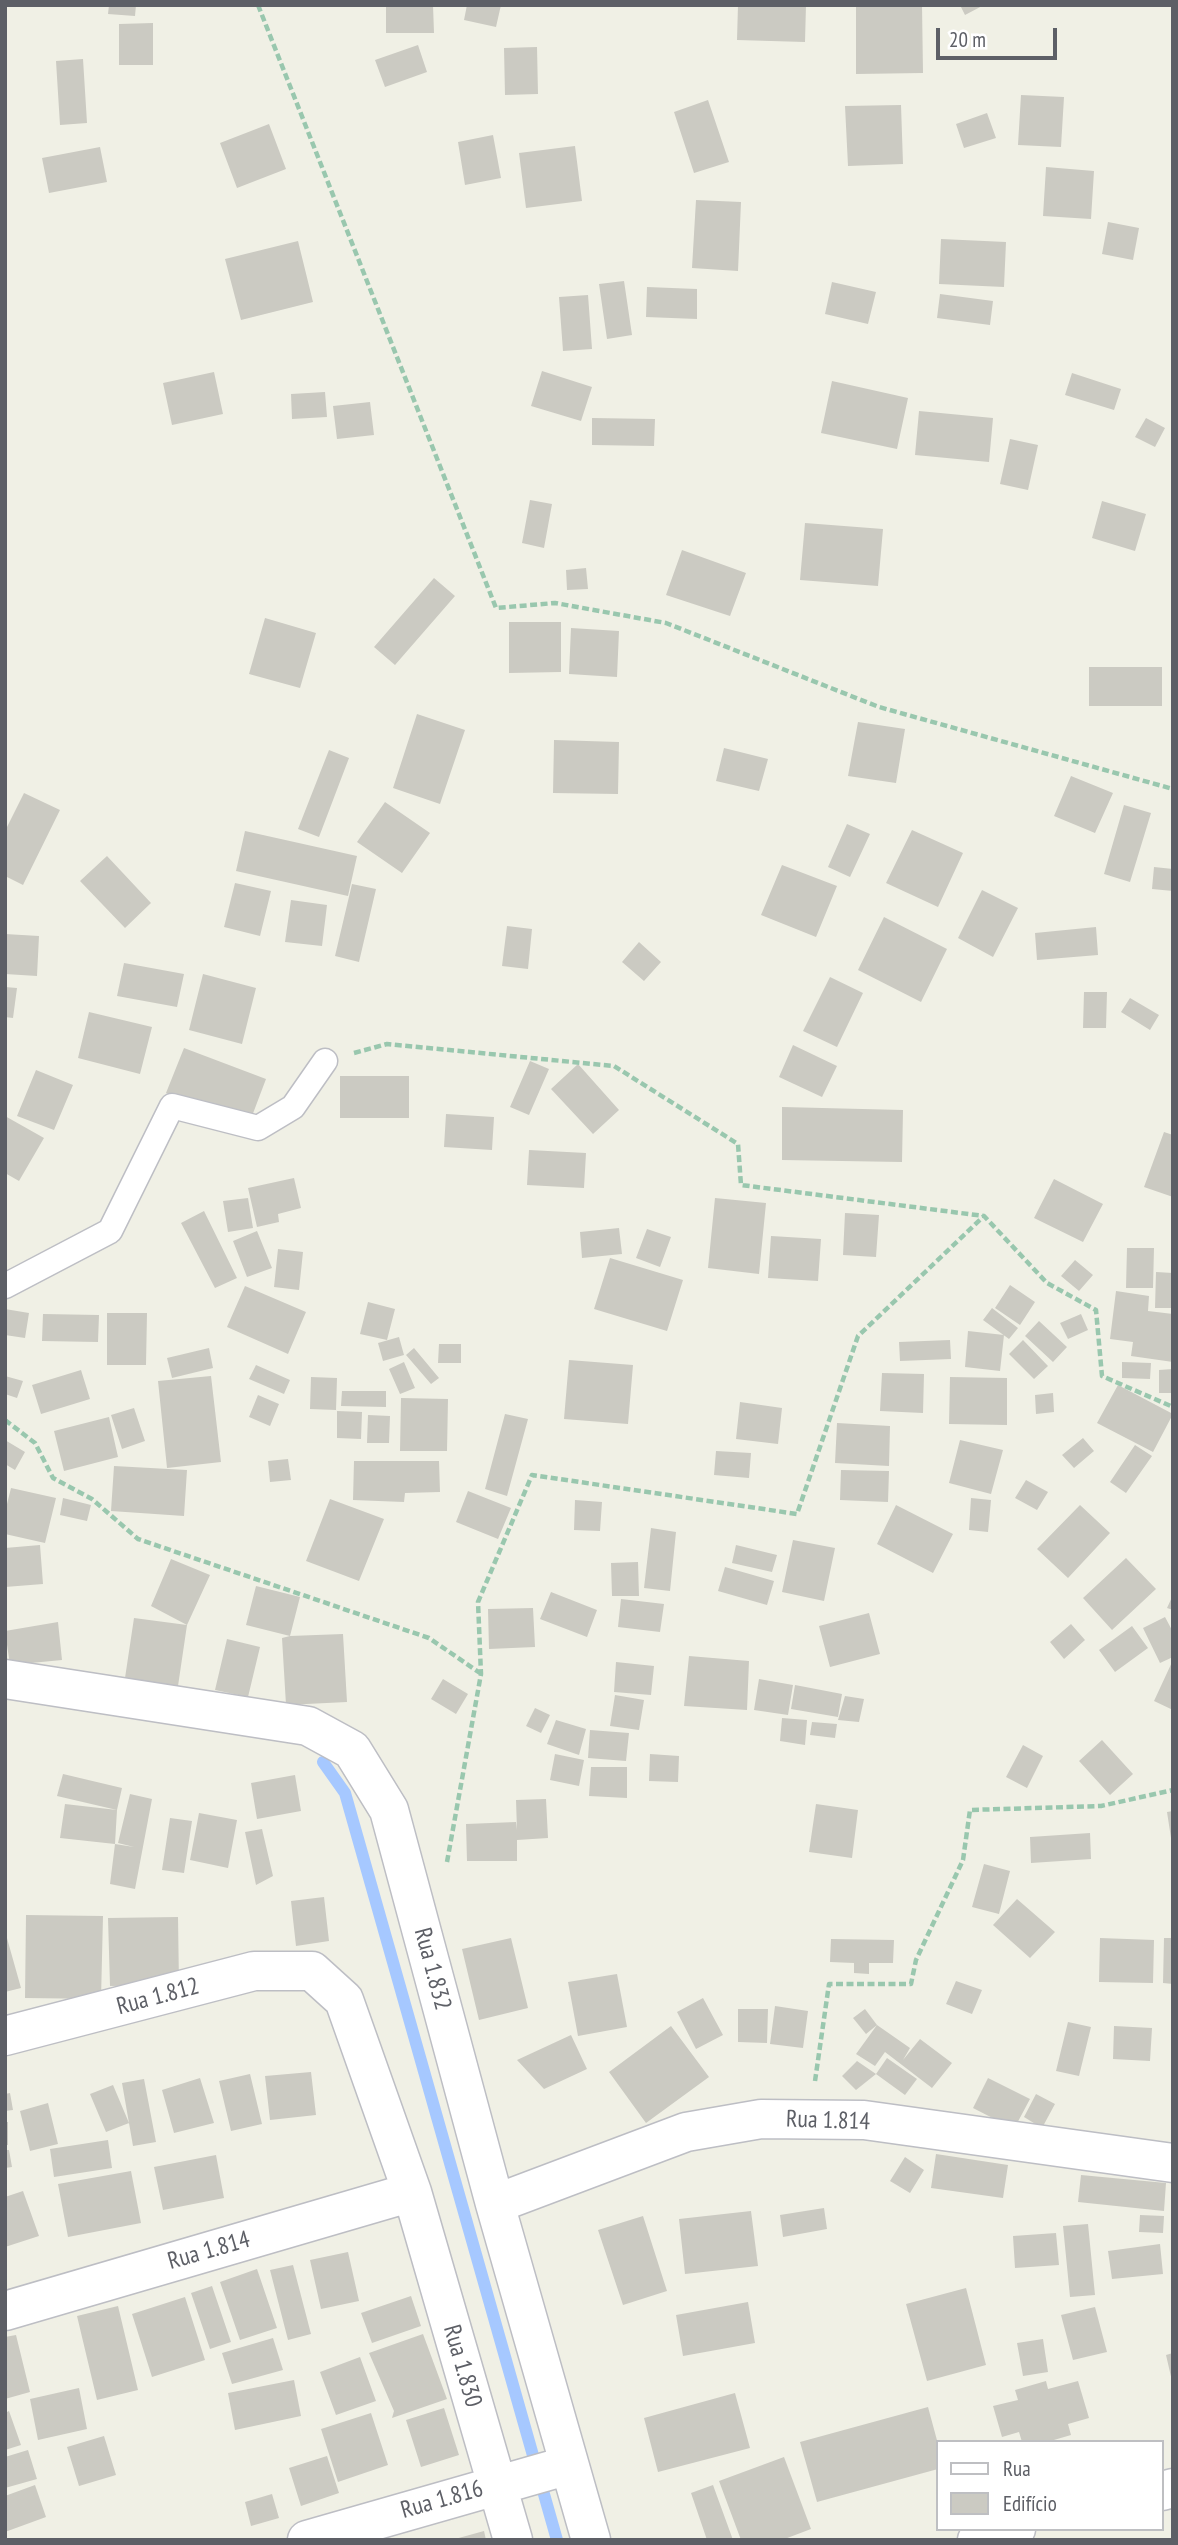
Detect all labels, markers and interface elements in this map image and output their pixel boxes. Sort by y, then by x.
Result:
scale bar [940,14,1061,58]
text: 20 m [949,26,986,53]
street label: Rua 1.832 [407,1925,457,2013]
street label: Rua 1.812 [114,1972,202,2022]
street label: Rua 1.814 [785,2105,871,2137]
street label: Rua 1.814 [165,2226,253,2276]
street label: Rua 1.830 [437,2322,487,2410]
legend [936,2440,1164,2531]
text: Rua [1003,2455,1031,2482]
street label: Rua 1.816 [398,2475,486,2525]
text: Edifício [1003,2490,1057,2517]

